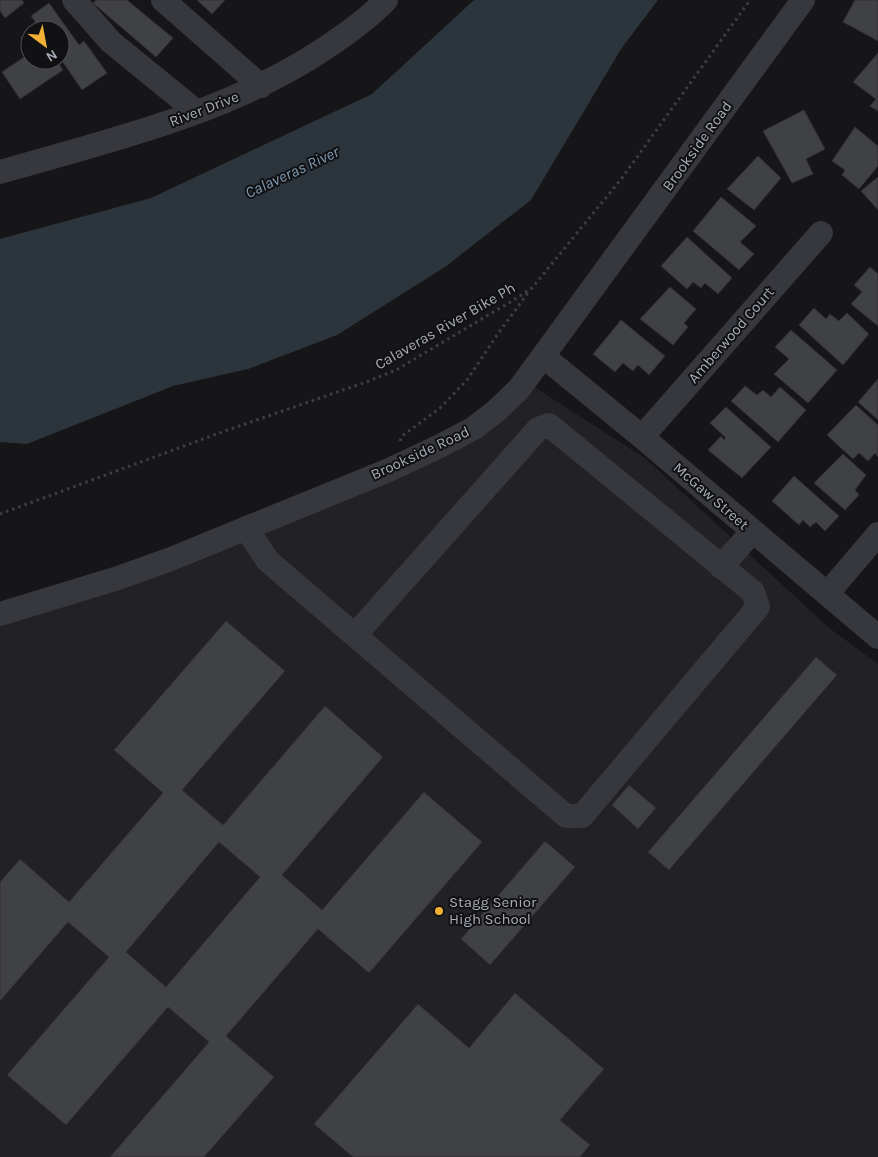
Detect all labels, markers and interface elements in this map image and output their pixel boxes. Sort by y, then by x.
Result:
north arrow [20,20,70,70]
text: N [43,46,60,65]
street label: River Drive [167,88,241,130]
street label: Brookside Road [658,98,736,194]
water label: Calaveras River [242,142,342,202]
street label: Calaveras River Bike Ph [372,278,518,374]
street label: Amberwood Court [684,283,778,387]
street label: Brookside Road [368,422,472,484]
street label: McGaw Street [670,458,753,534]
place label: Stagg Senior High School [449,893,537,928]
marker: Stagg Senior High School [433,905,445,917]

